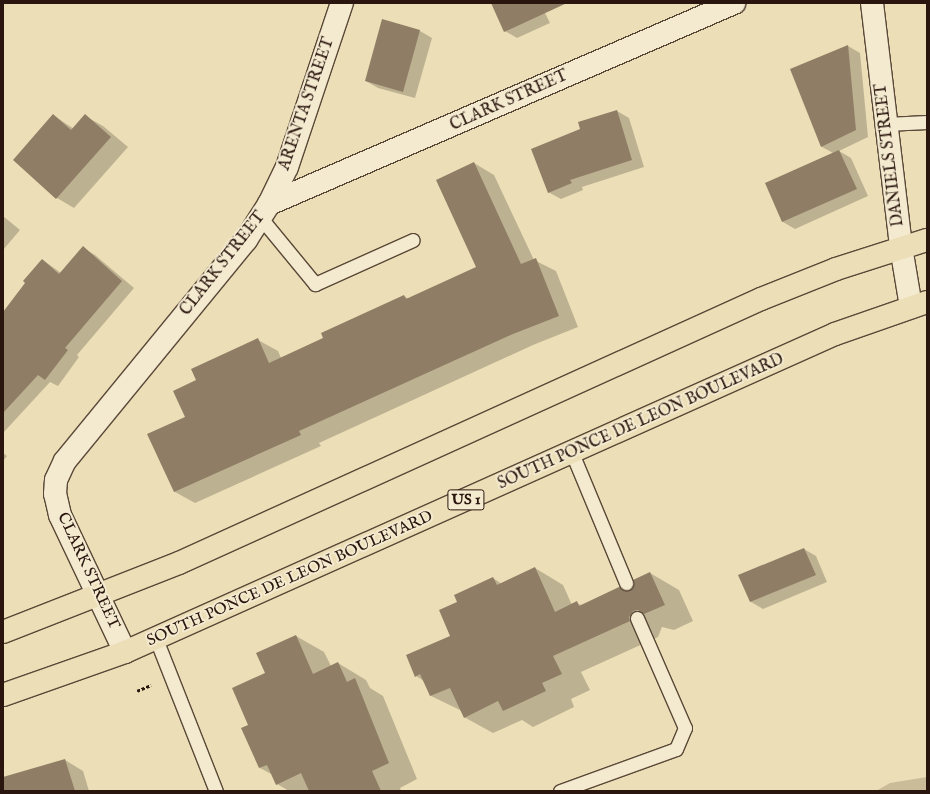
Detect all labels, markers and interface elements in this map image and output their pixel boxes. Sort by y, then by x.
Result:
street label: ARENTA STREET [275,35,339,173]
street label: CLARK STREET [447,66,571,136]
street label: DANIELS STREET [872,82,908,228]
street label: CLARK STREET [176,208,270,320]
street label: SOUTH PONCE DE LEON BOULEVARD [495,350,787,494]
road number: US 1 [447,487,485,513]
street label: SOUTH PONCE DE LEON BOULEVARD [144,507,436,651]
street label: CLARK STREET [53,510,123,632]

